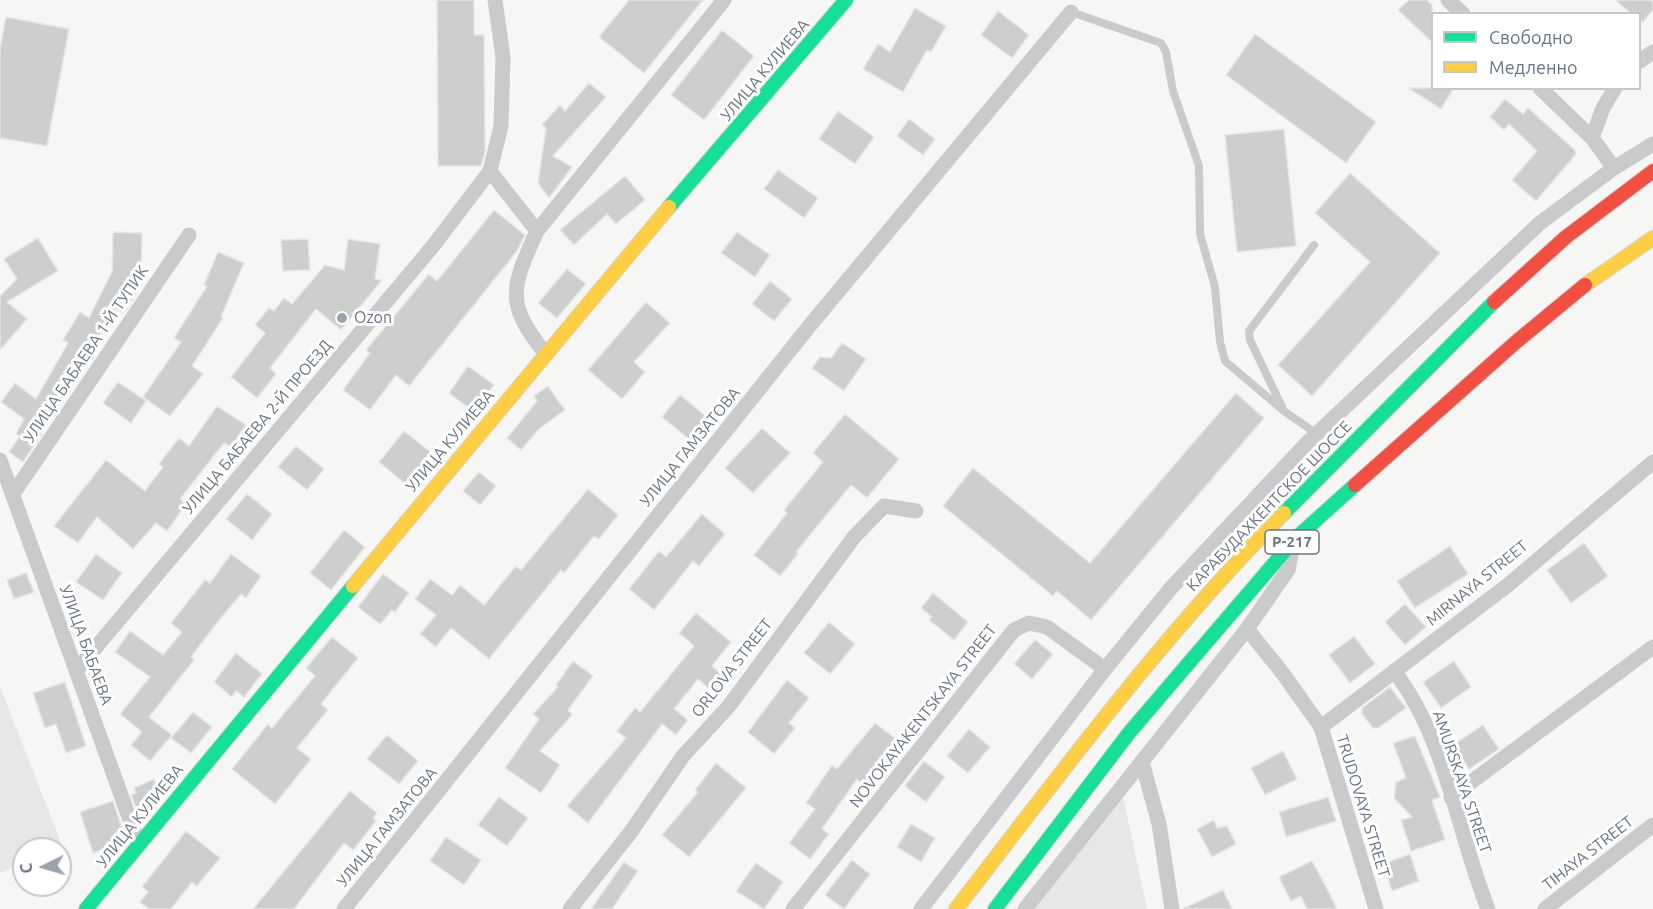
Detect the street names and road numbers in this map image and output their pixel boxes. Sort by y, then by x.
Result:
street label: УЛИЦА КУЛИЕВА [717,15,813,125]
street label: УЛИЦА БАБАЕВА 1-Й ТУПИК [20,262,152,446]
street label: УЛИЦА БАБАЕВА 2-Й ПРОЕЗД [179,336,335,518]
street label: УЛИЦА ГАМЗАТОВА [636,383,744,511]
street label: УЛИЦА КУЛИЕВА [402,386,498,496]
street label: КАРАБУДАХКЕНТСКОЕ ШОССЕ [1182,417,1356,595]
road number: Р-217 [1265,530,1319,554]
street label: MIRNAYA STREET [1422,536,1532,630]
street label: УЛИЦА БАБАЕВА [55,582,117,708]
street label: ORLOVA STREET [688,615,776,721]
street label: NOVOKAYAKENTSKAYA STREET [845,621,1001,811]
street label: AMURSKAYA STREET [1429,708,1495,856]
street label: TRUDOVAYA STREET [1332,732,1394,880]
street label: УЛИЦА КУЛИЕВА [93,761,187,871]
street label: УЛИЦА ГАМЗАТОВА [333,763,441,891]
street label: TIHAYA STREET [1539,812,1637,894]

